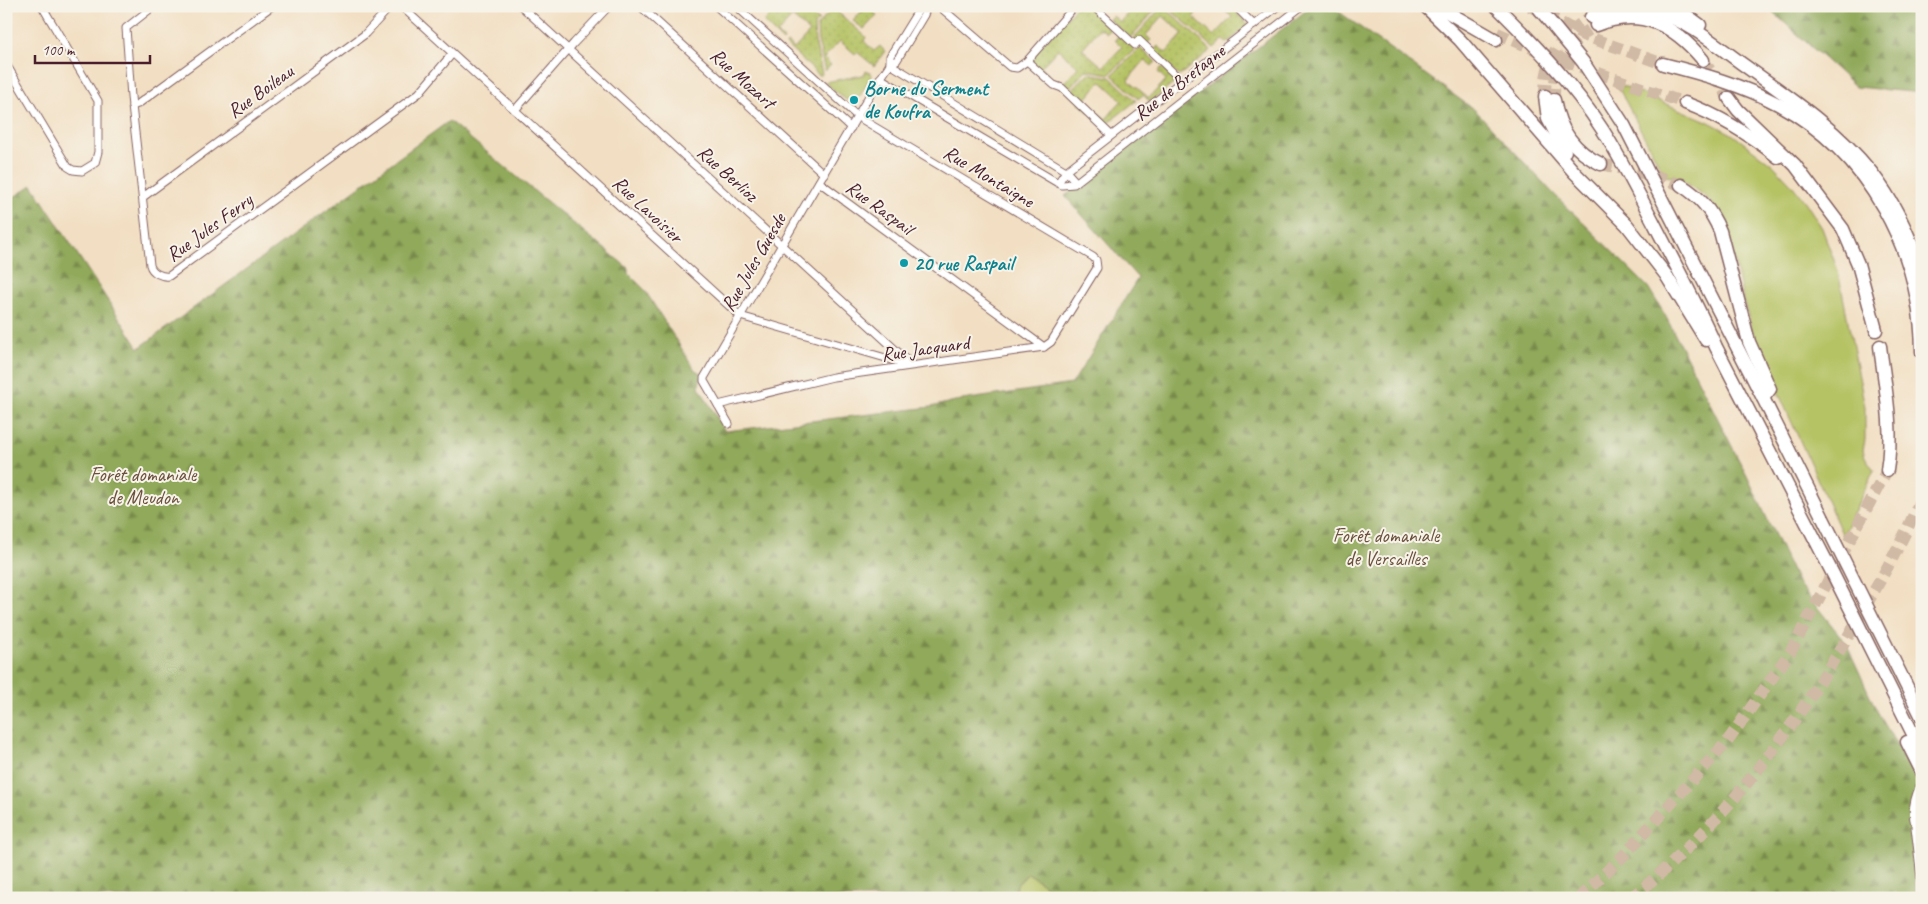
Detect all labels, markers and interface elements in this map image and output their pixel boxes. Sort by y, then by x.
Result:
scale bar [35,32,150,64]
street label: Rue de Bretagne [1128,38,1231,126]
text: 100 m [42,41,76,60]
street label: Rue Mozart [705,43,783,116]
street label: Rue Boileau [222,58,299,124]
place label: Borne du Serment de Koufra [864,76,990,124]
marker: Borne du Serment de Koufra [848,94,860,106]
street label: Rue Berlioz [692,140,765,208]
street label: Rue Montaigne [939,140,1040,214]
street label: Rue Lavoisier [607,170,689,249]
street label: Rue Raspail [841,175,921,242]
street label: Rue Jules Ferry [161,187,258,267]
street label: Rue Jules Guesde [715,208,792,316]
place label: 20 rue Raspail [914,251,1017,276]
marker: 20 rue Raspail [898,257,910,269]
street label: Rue Jacquard [880,330,974,367]
park label: Forêt domaniale de Meudon [90,462,198,510]
park label: Forêt domaniale de Versailles [1333,523,1441,571]

